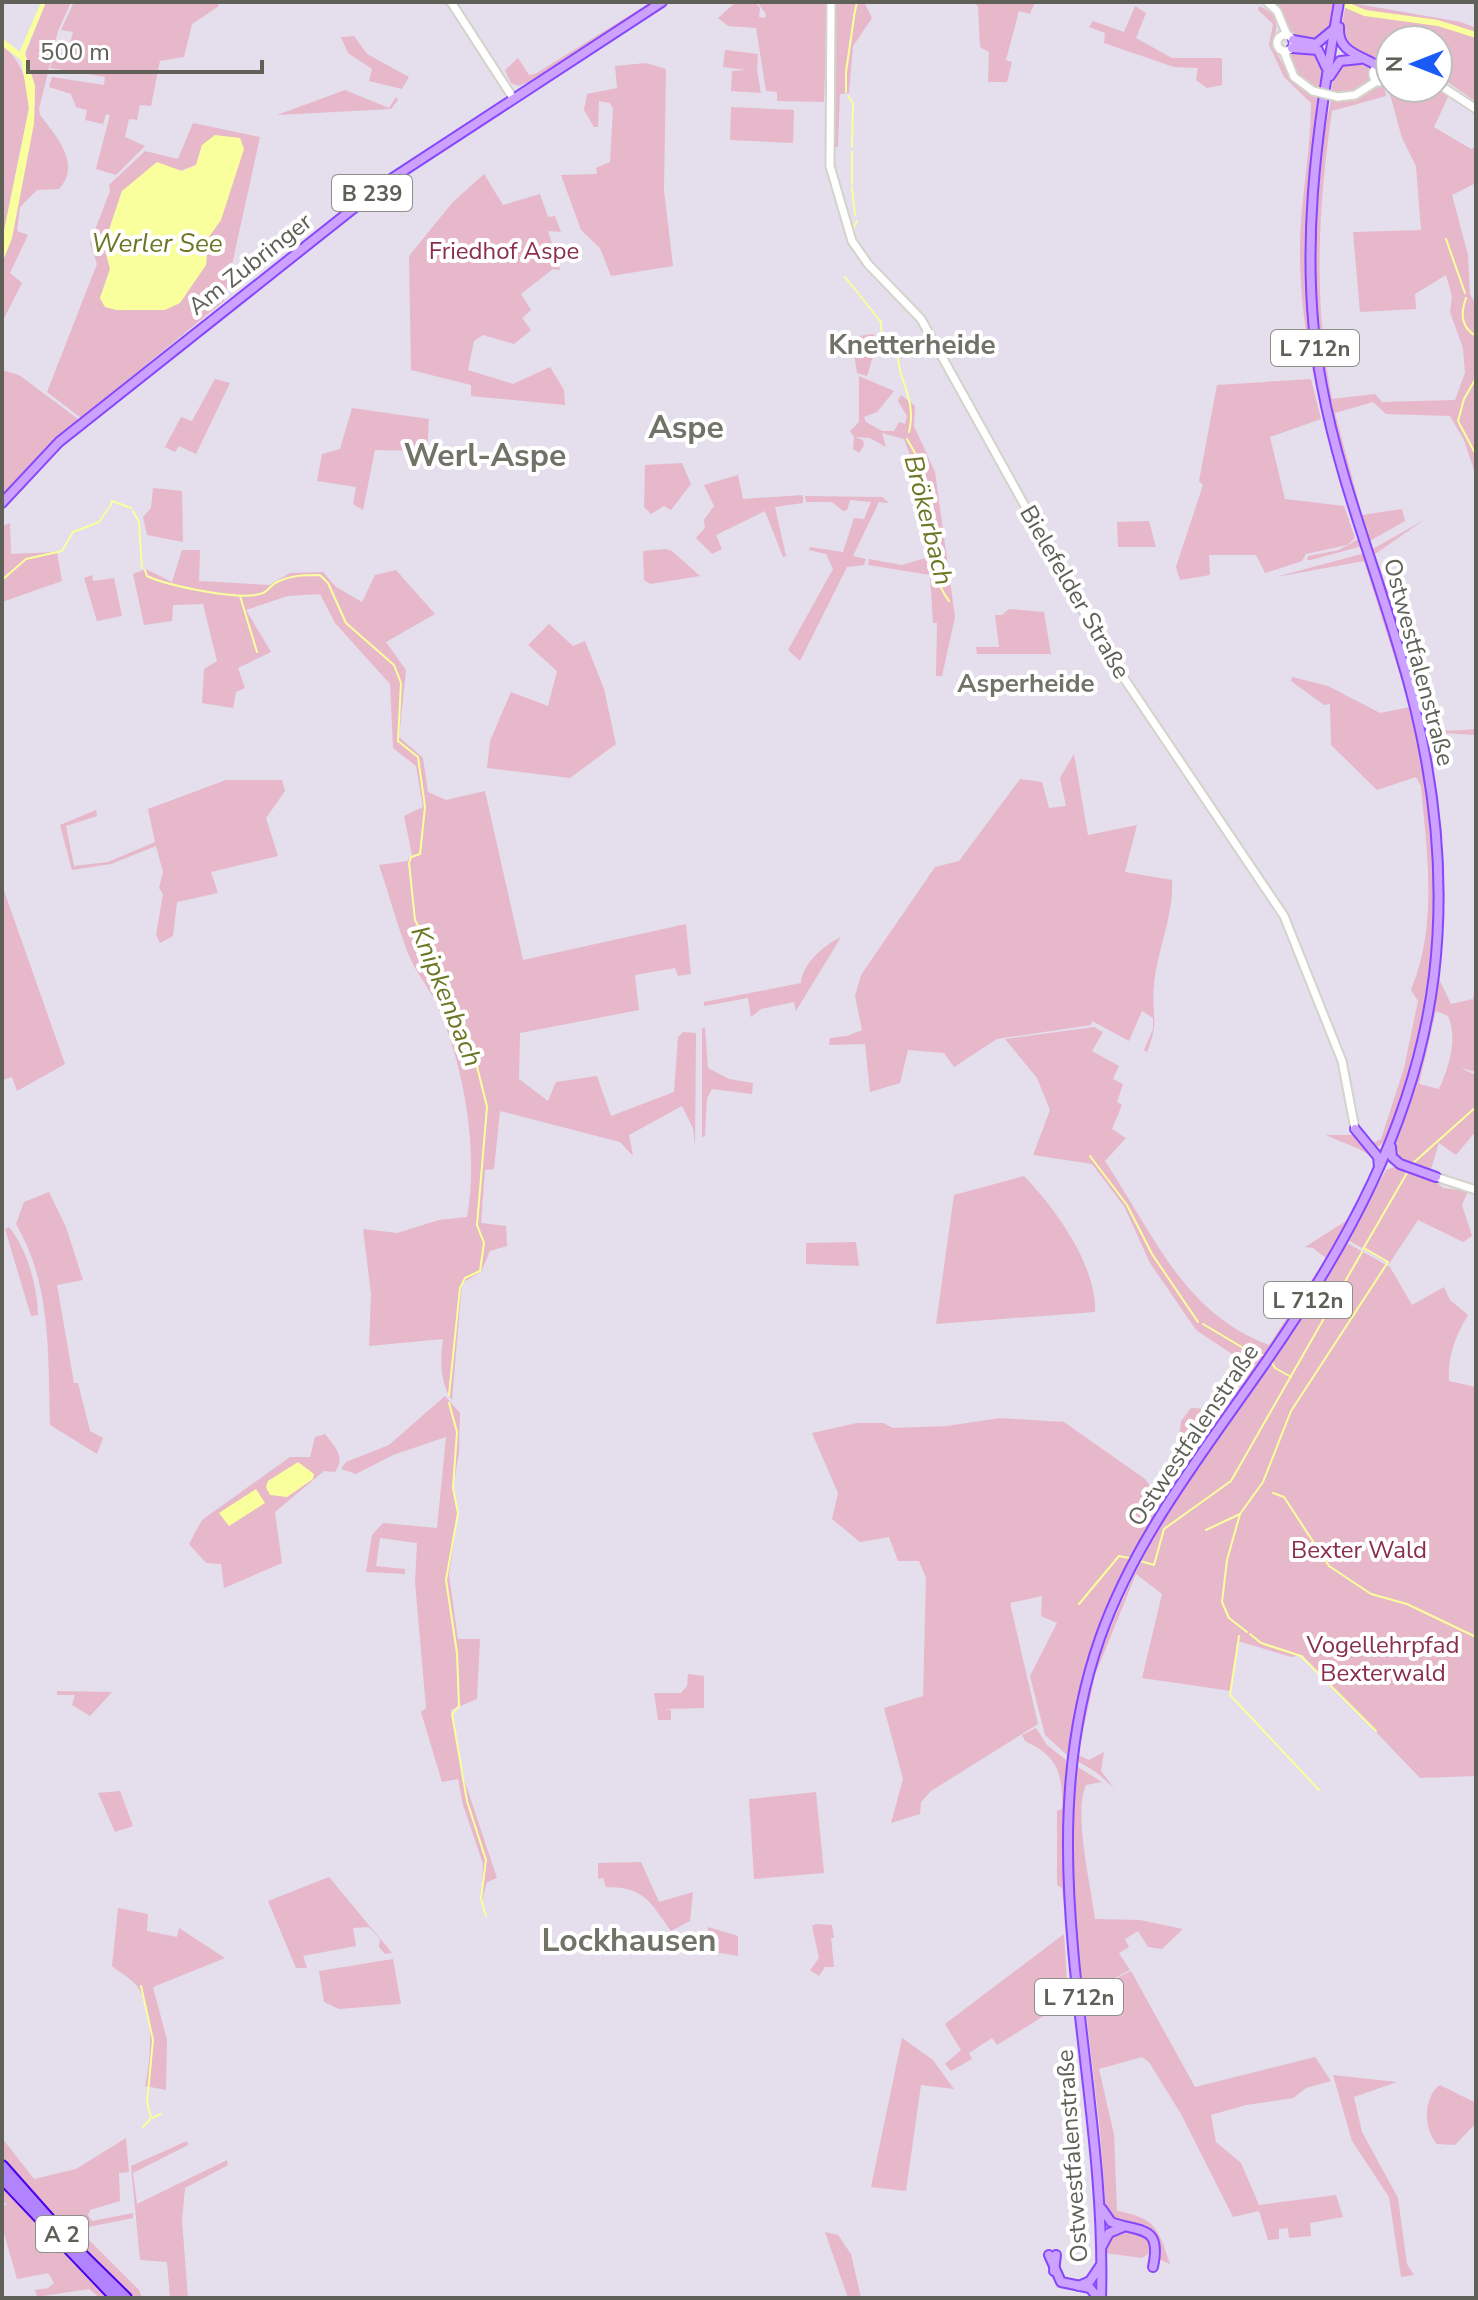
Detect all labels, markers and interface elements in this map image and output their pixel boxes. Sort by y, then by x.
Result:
scale bar [28,24,262,74]
north arrow [1374,24,1454,104]
text: 500 m [40,36,110,68]
text: N [1380,56,1410,72]
road number: B 239 [332,175,412,211]
street label: Am Zubringer [182,205,319,322]
water label: Werler See [91,226,223,261]
park label: Friedhof Aspe [429,235,579,267]
district label: Knetterheide [828,326,996,364]
road number: L 712n [1271,330,1359,366]
district label: Aspe [648,406,724,449]
district label: Werl-Aspe [404,434,566,477]
water label: Brökerbach [895,451,962,589]
street label: Bielefelder Straße [1012,500,1138,684]
street label: Ostwestfalenstraße [1376,555,1462,769]
district label: Asperheide [957,666,1095,701]
water label: Knipkenbach [402,920,491,1072]
road number: L 712n [1264,1282,1352,1318]
street label: Ostwestfalenstraße [1120,1338,1266,1532]
park label: Bexter Wald [1291,1534,1427,1566]
park label: Vogellehrpfad Bexterwald [1306,1629,1459,1689]
district label: Lockhausen [542,1919,716,1962]
road number: L 712n [1035,1979,1123,2015]
street label: Ostwestfalenstraße [1049,2048,1095,2264]
road number: A 2 [36,2216,88,2252]

